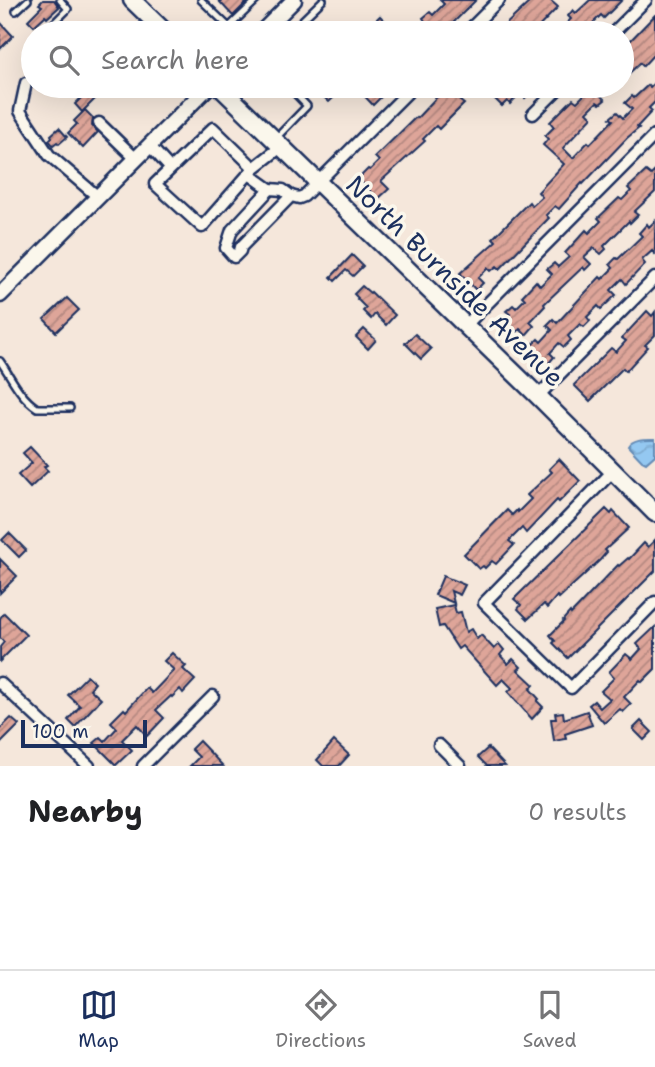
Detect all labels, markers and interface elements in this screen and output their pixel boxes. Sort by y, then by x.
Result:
search box [21,21,634,98]
icon: search [45,41,83,79]
text: Search here [101,42,250,77]
street label: North Burnside Avenue [339,167,572,394]
scale bar [21,717,147,749]
text: 100 m [32,719,89,744]
text: Nearby [28,791,143,832]
text: 0 results [528,797,627,827]
tab: Map [78,986,119,1053]
tab: Directions [276,986,366,1053]
tab: Saved [523,986,577,1053]

